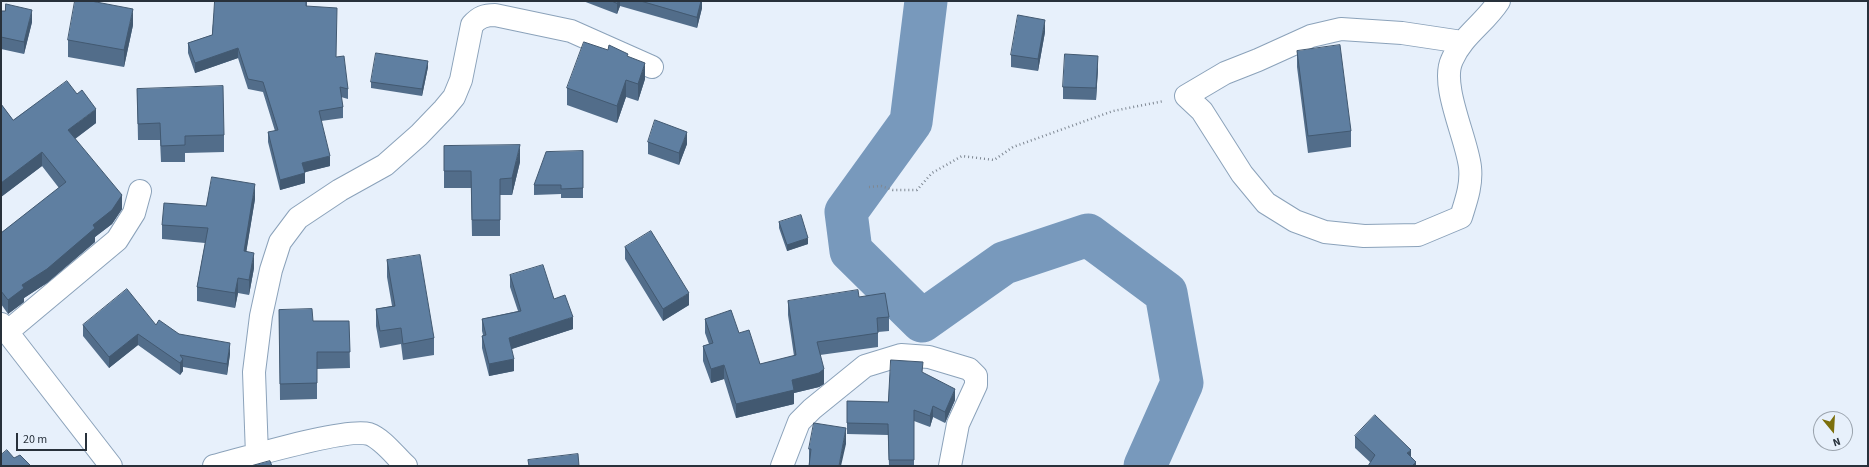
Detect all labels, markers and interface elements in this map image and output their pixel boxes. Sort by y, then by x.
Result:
north arrow [1813,411,1853,451]
scale bar [18,425,89,451]
text: 20 m [23,431,47,448]
text: N [1831,434,1842,450]

